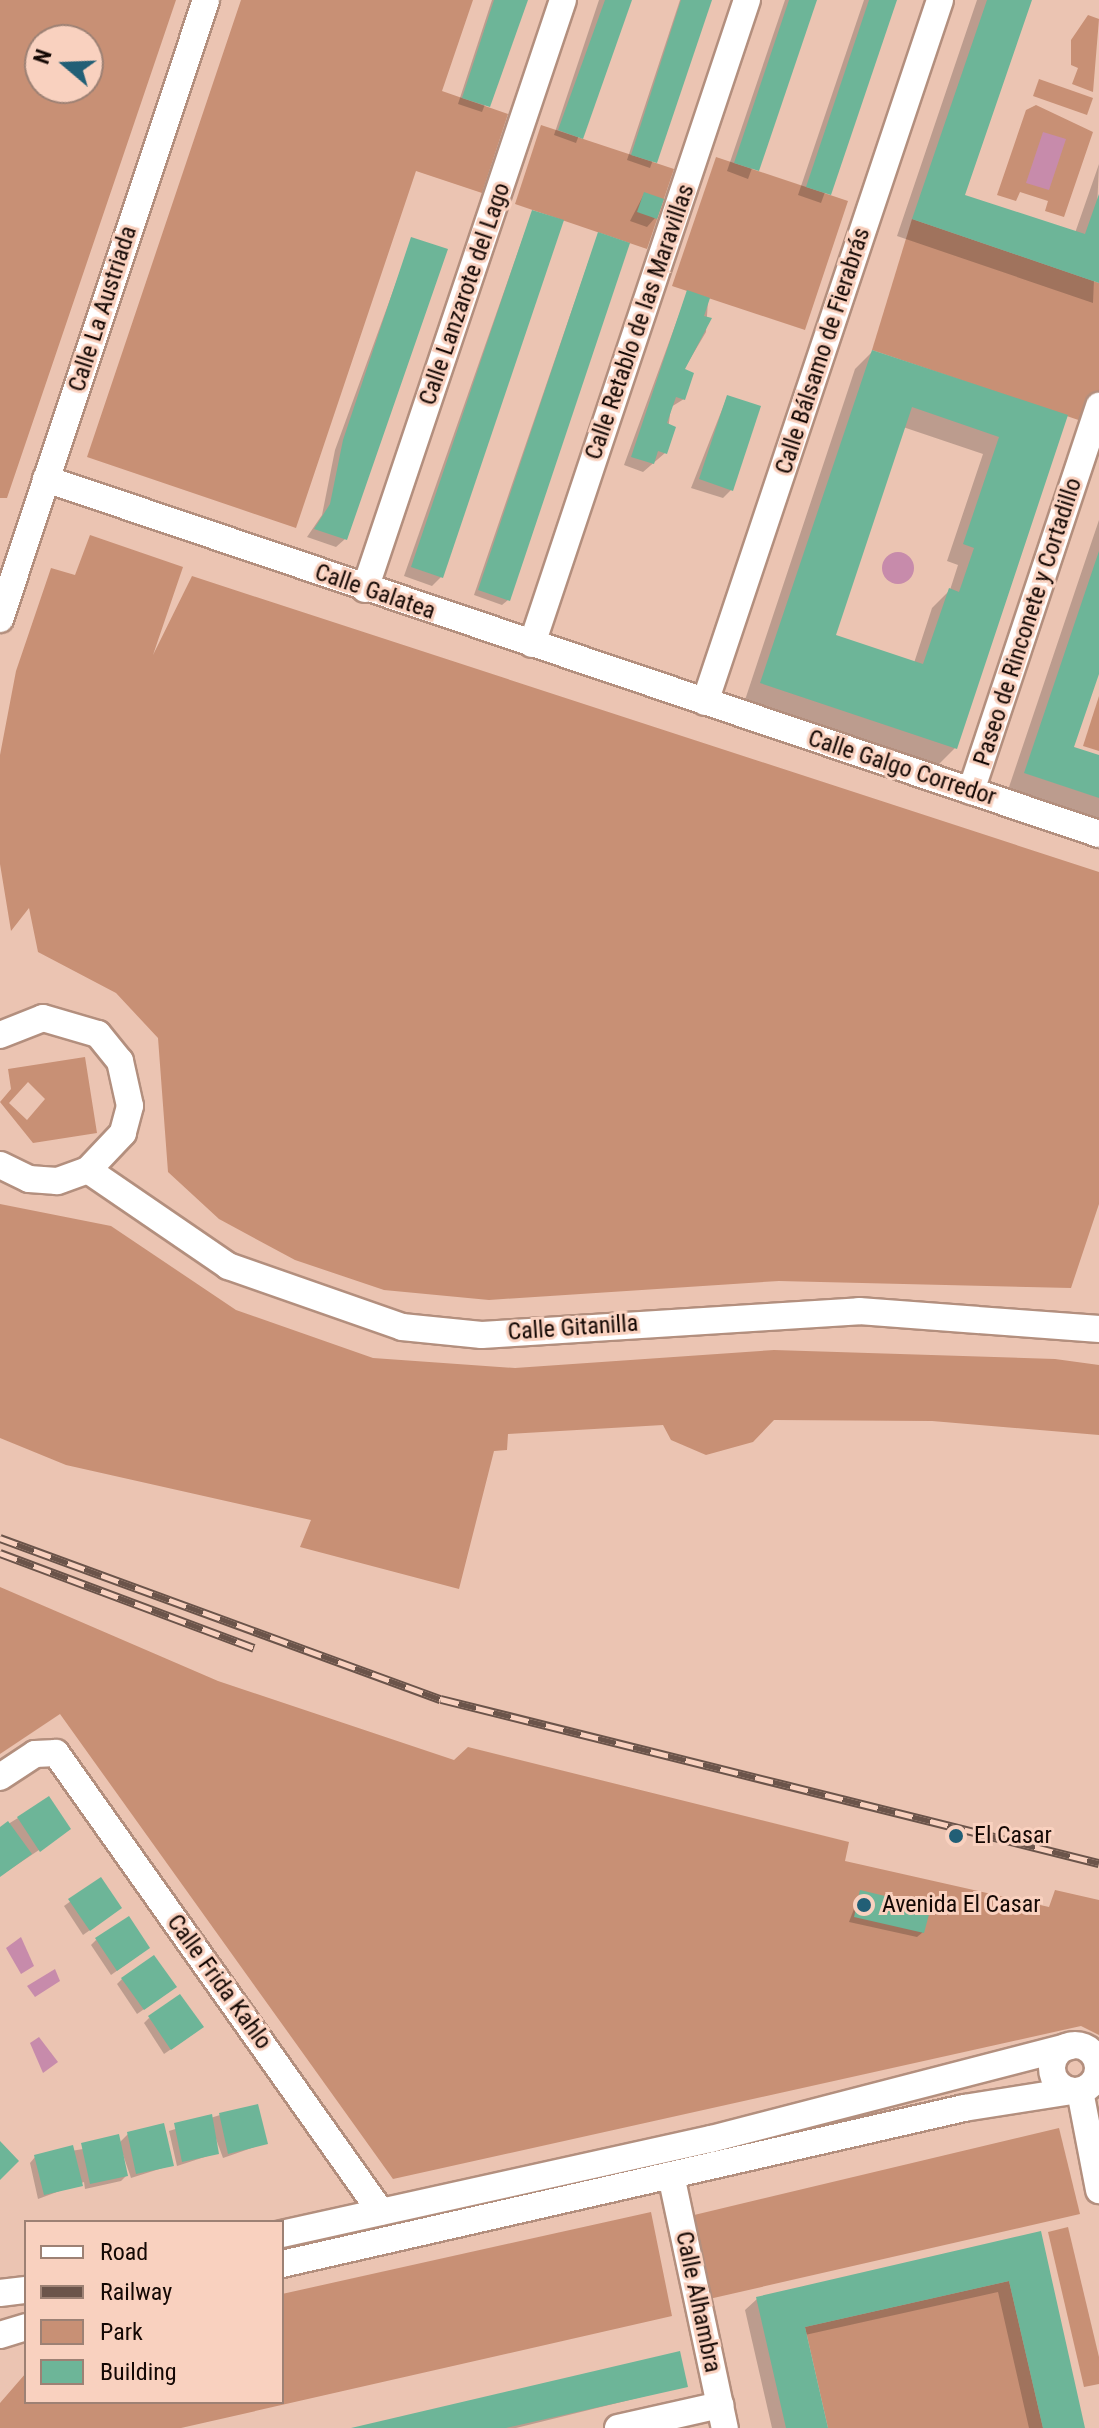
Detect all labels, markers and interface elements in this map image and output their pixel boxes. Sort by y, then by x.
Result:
north arrow [24,24,104,104]
text: N [29,46,57,67]
street label: Calle Lanzarote del Lago [413,179,517,409]
street label: Calle Retablo de las Maravillas [579,180,701,464]
street label: Calle La Austriada [63,223,143,395]
street label: Calle Bálsamo de Fierabrás [770,224,876,478]
street label: Paseo de Rinconete y Cortadillo [968,474,1088,770]
street label: Calle Galatea [311,558,439,626]
street label: Calle Galgo Corredor [804,724,1000,812]
street label: Calle Gitanilla [507,1309,639,1347]
place label: El Casar [974,1822,1052,1850]
marker: El Casar [945,1825,967,1847]
place label: Avenida El Casar [882,1891,1040,1919]
marker: Avenida El Casar [853,1894,875,1916]
street label: Calle Frida Kahlo [160,1909,278,2055]
legend [24,2220,284,2404]
street label: Calle Alhambra [669,2229,727,2375]
text: Road [100,2238,148,2266]
text: Railway [100,2278,172,2306]
text: Park [100,2318,143,2346]
text: Building [100,2358,177,2386]

